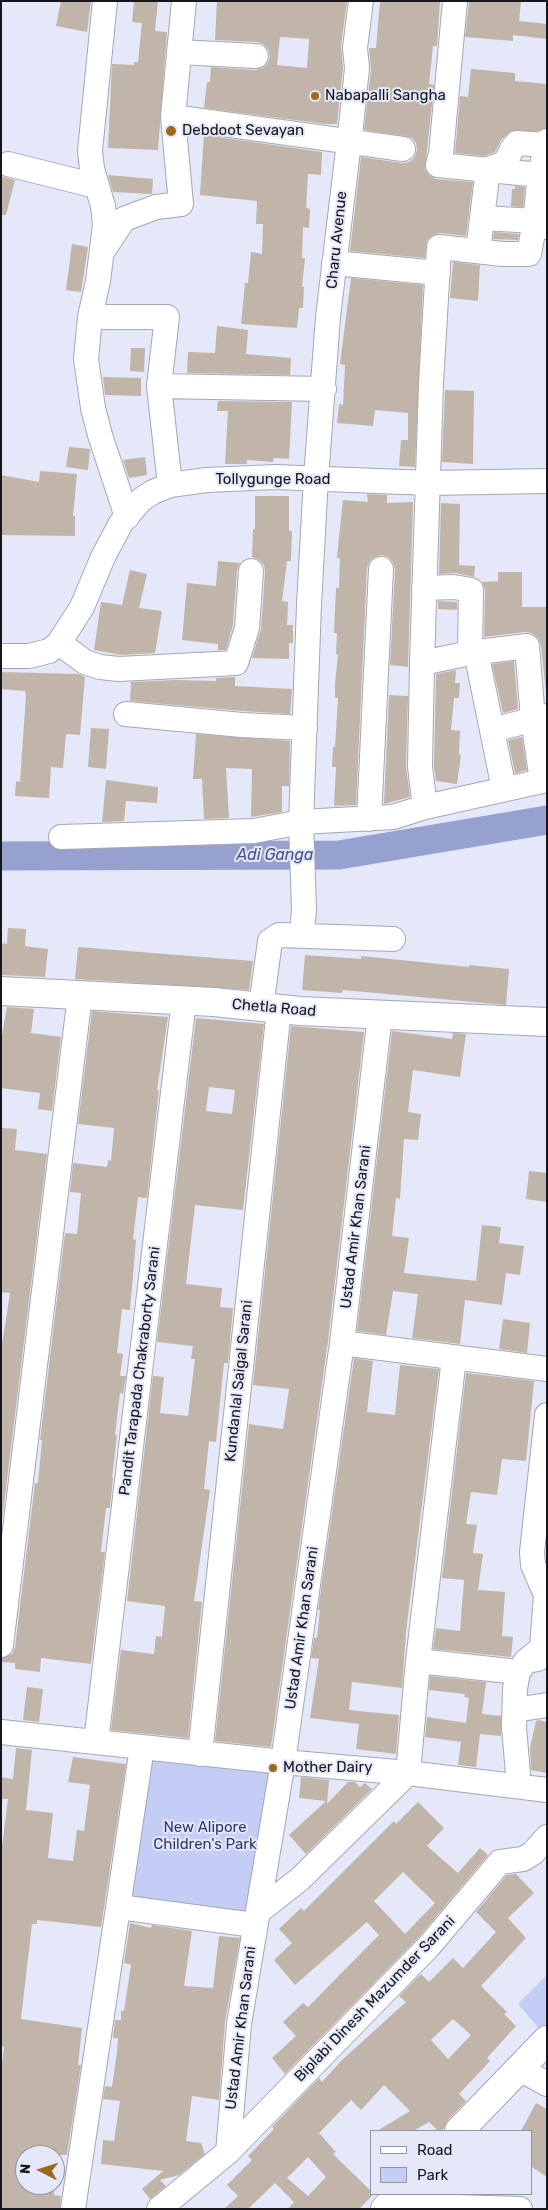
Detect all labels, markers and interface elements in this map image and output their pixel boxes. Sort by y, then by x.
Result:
place label: Nabapalli Sangha [325,87,446,105]
marker: Nabapalli Sangha [309,90,321,102]
place label: Debdoot Sevayan [182,122,304,140]
marker: Debdoot Sevayan [164,124,178,138]
street label: Charu Avenue [323,190,351,290]
street label: Tollygunge Road [216,471,330,489]
water label: Adi Ganga [237,845,313,865]
street label: Chetla Road [231,995,317,1021]
street label: Ustad Amir Khan Sarani [337,1144,375,1310]
street label: Pandit Tarapada Chakraborty Sarani [116,1245,164,1497]
street label: Kundanlal Saigal Sarani [222,1299,256,1463]
street label: Ustad Amir Khan Sarani [282,1545,322,1711]
place label: Mother Dairy [283,1759,372,1777]
marker: Mother Dairy [267,1762,279,1774]
park label: New Alipore Children's Park [153,1819,257,1854]
street label: Biplabi Dinesh Mazumder Sarani [291,1912,459,2086]
street label: Ustad Amir Khan Sarani [222,1945,260,2111]
legend [370,2130,533,2195]
text: Road [417,2141,453,2159]
north arrow [15,2145,65,2195]
text: N [17,2163,34,2175]
text: Park [417,2166,448,2184]

